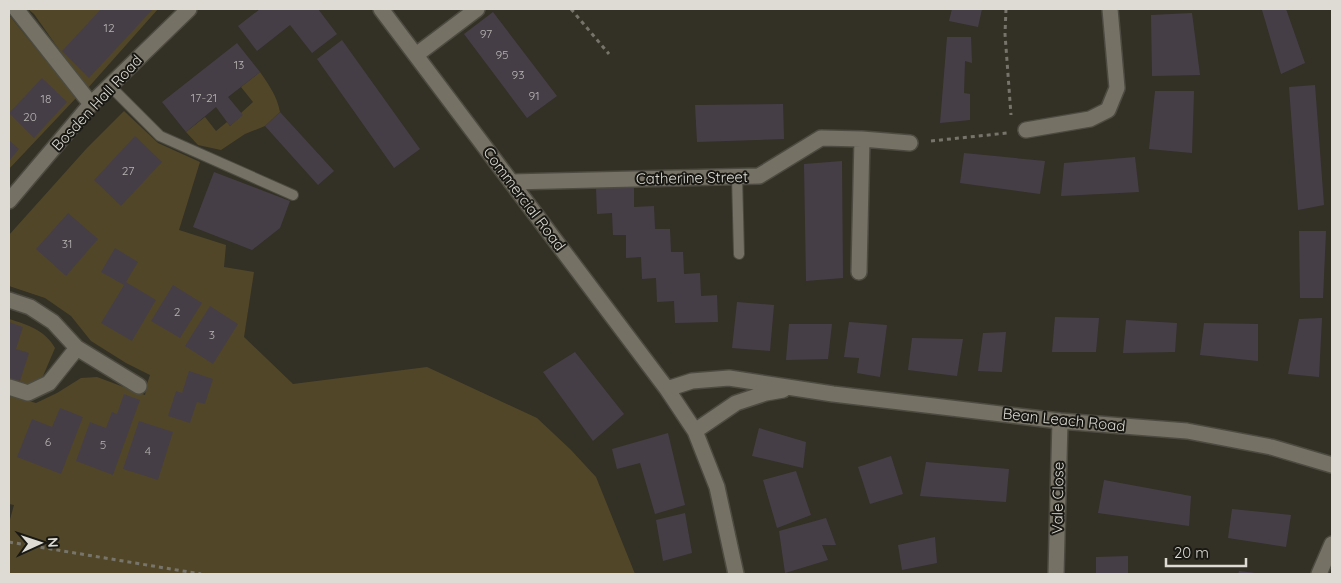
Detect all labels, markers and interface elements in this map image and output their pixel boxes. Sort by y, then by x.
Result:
house number: 12 [103,20,115,35]
house number: 97 [480,26,492,41]
house number: 95 [495,47,509,62]
street label: Bosden Hall Road [47,51,146,155]
house number: 13 [234,57,244,72]
house number: 93 [512,67,524,82]
house number: 91 [528,88,540,103]
house number: 17-21 [191,90,217,105]
house number: 18 [41,91,51,106]
house number: 20 [23,109,37,124]
street label: Commercial Road [479,143,570,254]
house number: 27 [122,163,134,178]
street label: Catherine Street [636,167,748,188]
house number: 31 [62,236,72,251]
house number: 2 [174,304,181,319]
house number: 3 [209,327,215,342]
street label: Bean Leach Road [1002,404,1126,435]
house number: 6 [45,434,52,449]
house number: 5 [100,437,106,452]
house number: 4 [145,443,151,458]
street label: Vale Close [1047,462,1068,534]
north arrow [15,518,65,568]
scale bar [1166,536,1246,568]
text: N [44,537,62,548]
text: 20 m [1174,543,1209,562]

